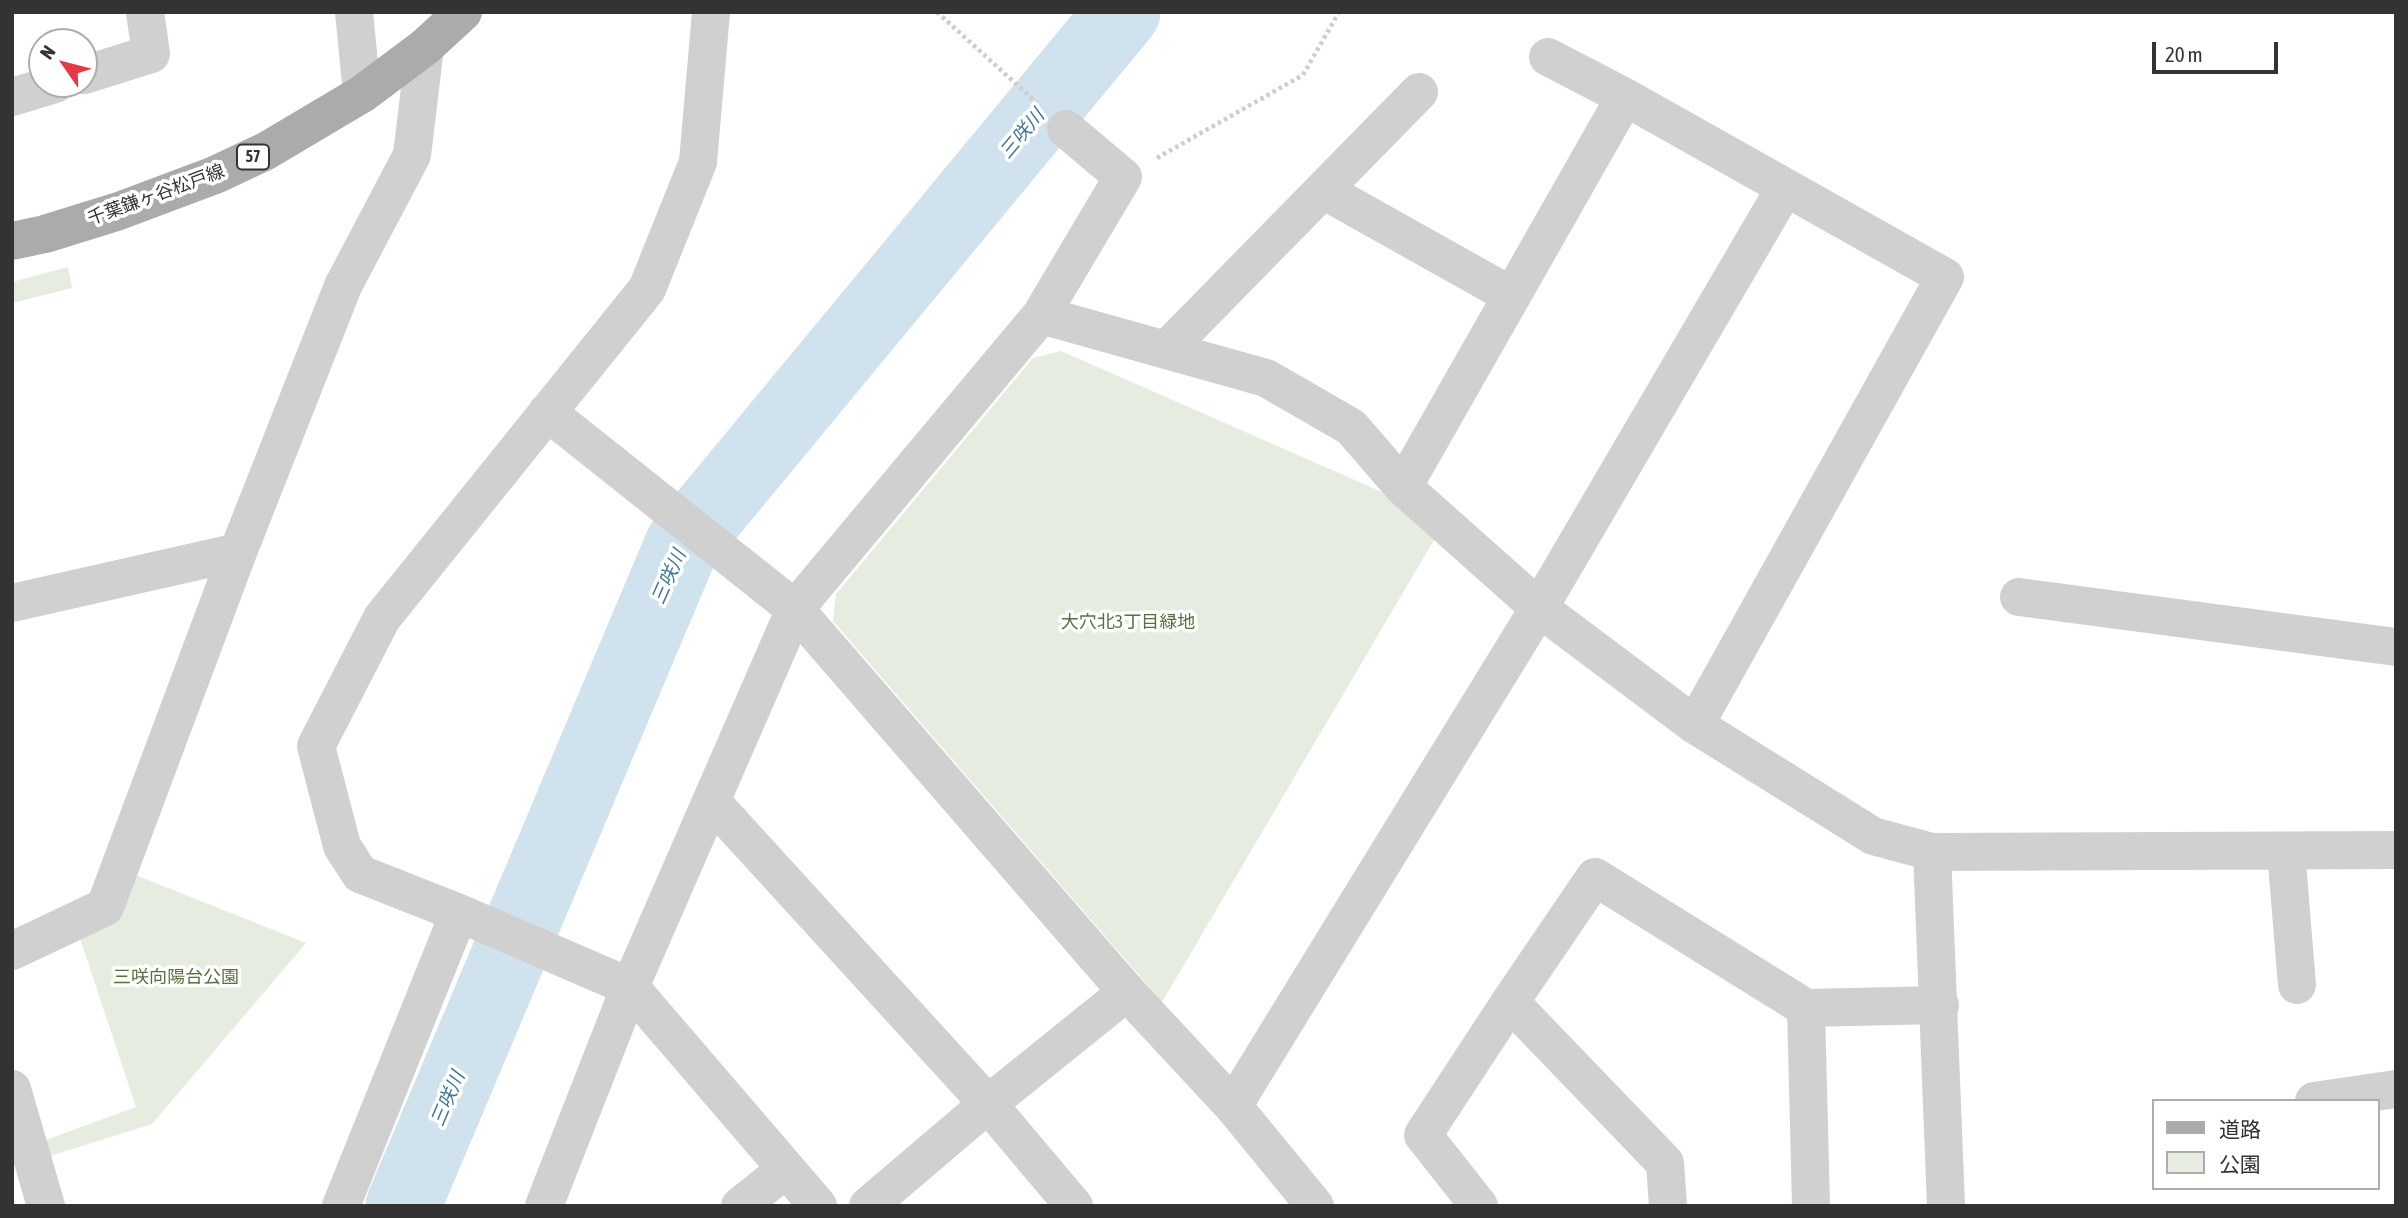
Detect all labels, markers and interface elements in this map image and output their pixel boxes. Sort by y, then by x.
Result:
north arrow [28,28,98,98]
scale bar [2156,28,2282,72]
text: N [35,41,60,63]
text: 20 m [2165,42,2203,66]
water label: 三咲川 [995,105,1049,163]
road number: 57 [237,144,269,169]
street label: 千葉鎌ヶ谷松戸線 [85,160,227,230]
water label: 三咲川 [647,546,691,608]
park label: 大穴北3丁目緑地 [1061,611,1195,633]
park label: 三咲向陽台公園 [113,966,239,988]
water label: 三咲川 [426,1068,470,1130]
legend [2152,1099,2380,1190]
text: 道路 [2219,1117,2261,1141]
text: 公園 [2219,1152,2261,1176]

